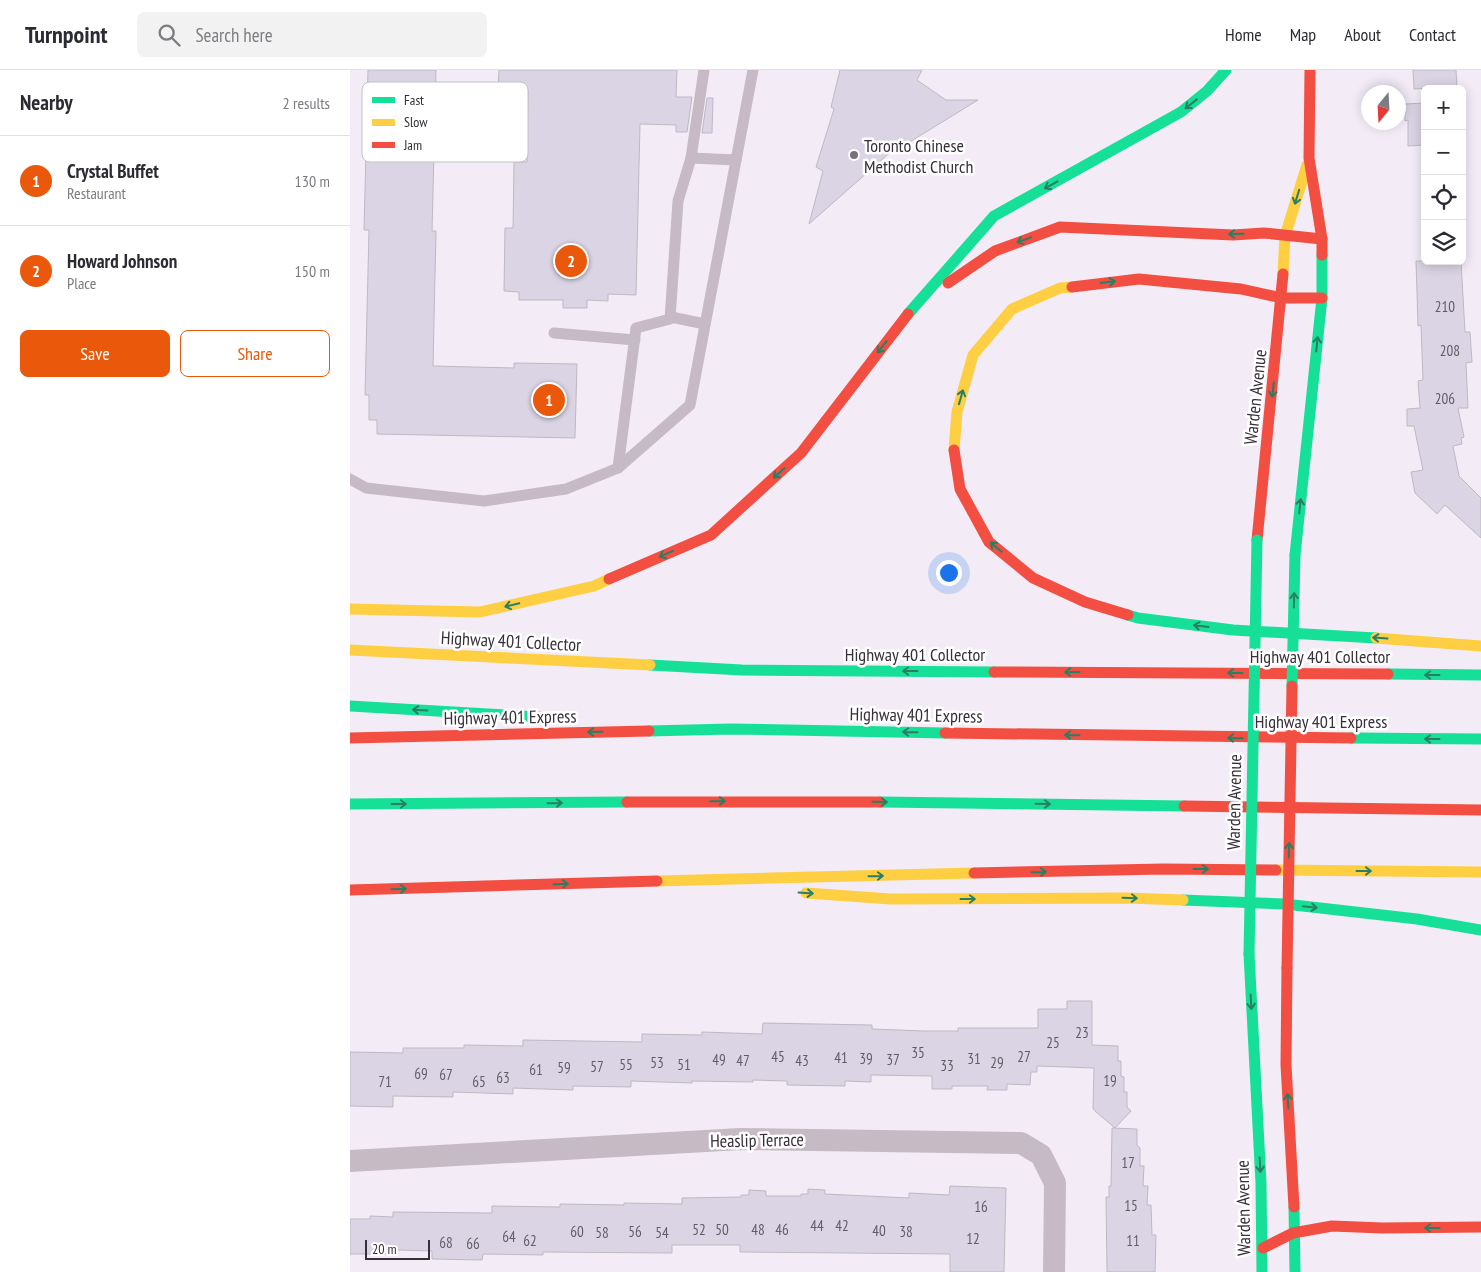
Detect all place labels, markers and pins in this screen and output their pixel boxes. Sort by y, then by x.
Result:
place label: Toronto Chinese Methodist Church [864,134,973,178]
marker: Toronto Chinese Methodist Church [848,149,860,161]
pin: 2 [555,242,587,280]
pin: 1 [533,381,565,419]

